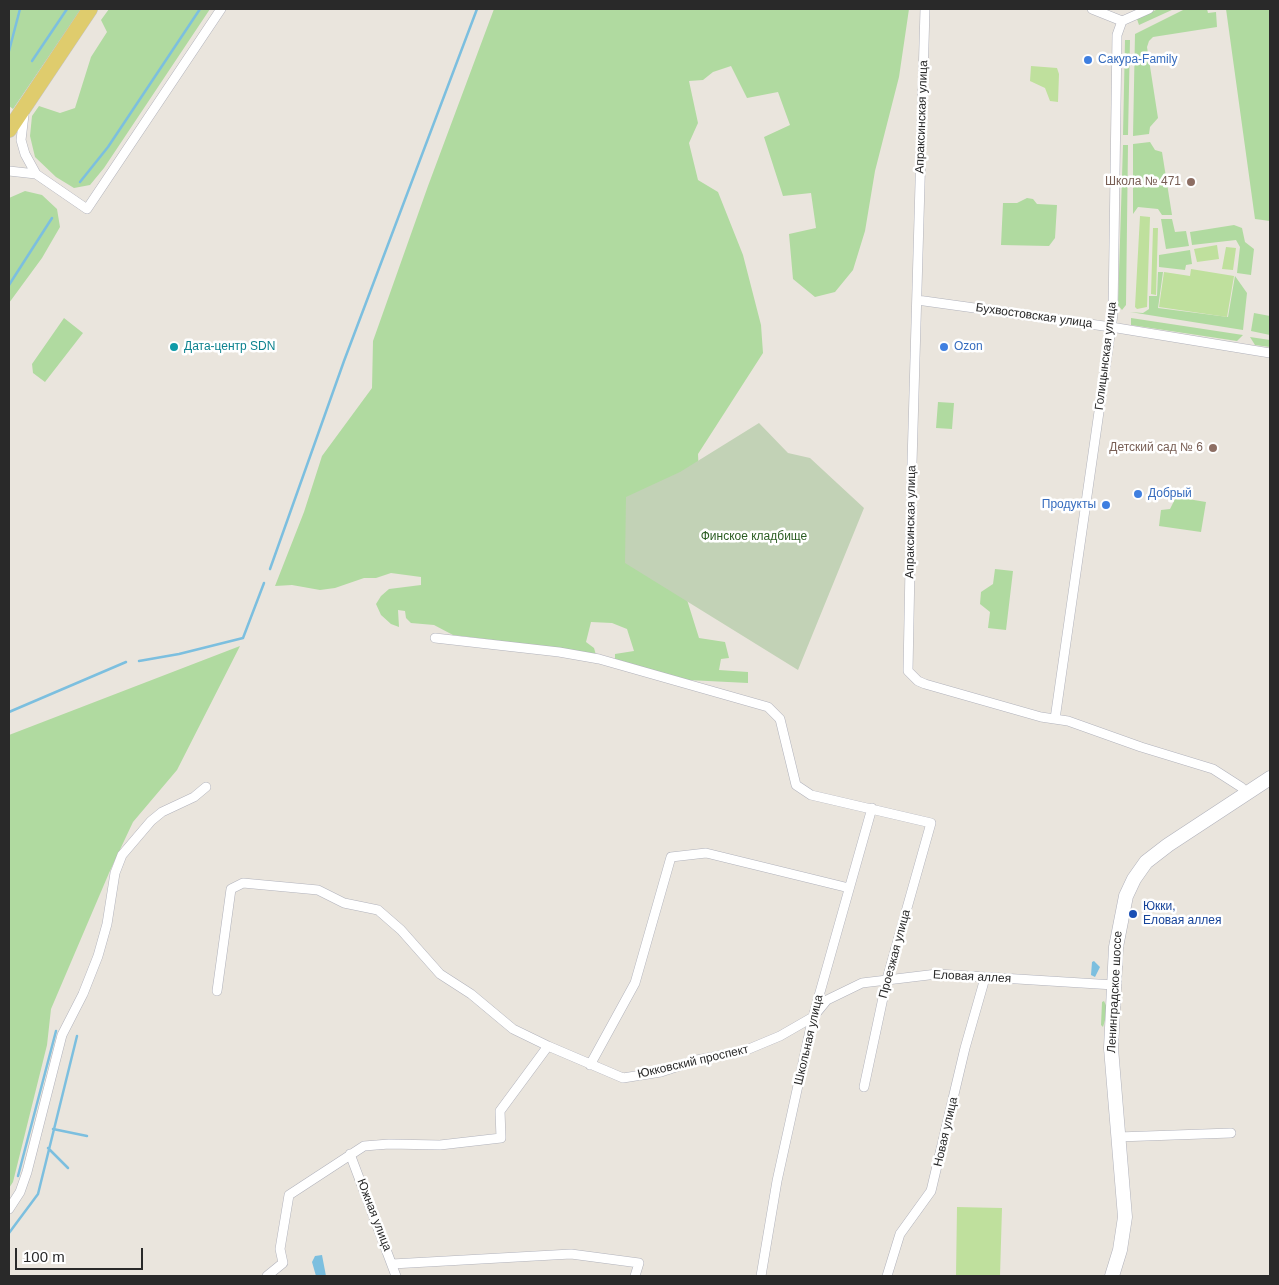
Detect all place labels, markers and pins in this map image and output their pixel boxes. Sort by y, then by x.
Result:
place label: Сакура-Family [1098,53,1177,67]
marker: Сакура-Family [1082,54,1094,66]
place label: Школа № 471 [1105,175,1181,189]
marker: Школа № 471 [1185,176,1197,188]
place label: Дата-центр SDN [184,340,275,354]
place label: Ozon [954,340,983,354]
marker: Дата-центр SDN [168,341,180,353]
marker: Ozon [938,341,950,353]
place label: Детский сад № 6 [1109,441,1203,455]
marker: Детский сад № 6 [1207,442,1219,454]
place label: Добрый [1148,487,1192,501]
marker: Добрый [1132,488,1144,500]
place label: Продукты [1042,498,1096,512]
marker: Продукты [1100,499,1112,511]
place label: Юкки, Еловая аллея [1143,900,1221,928]
marker: Юкки, Еловая аллея [1127,908,1139,920]

